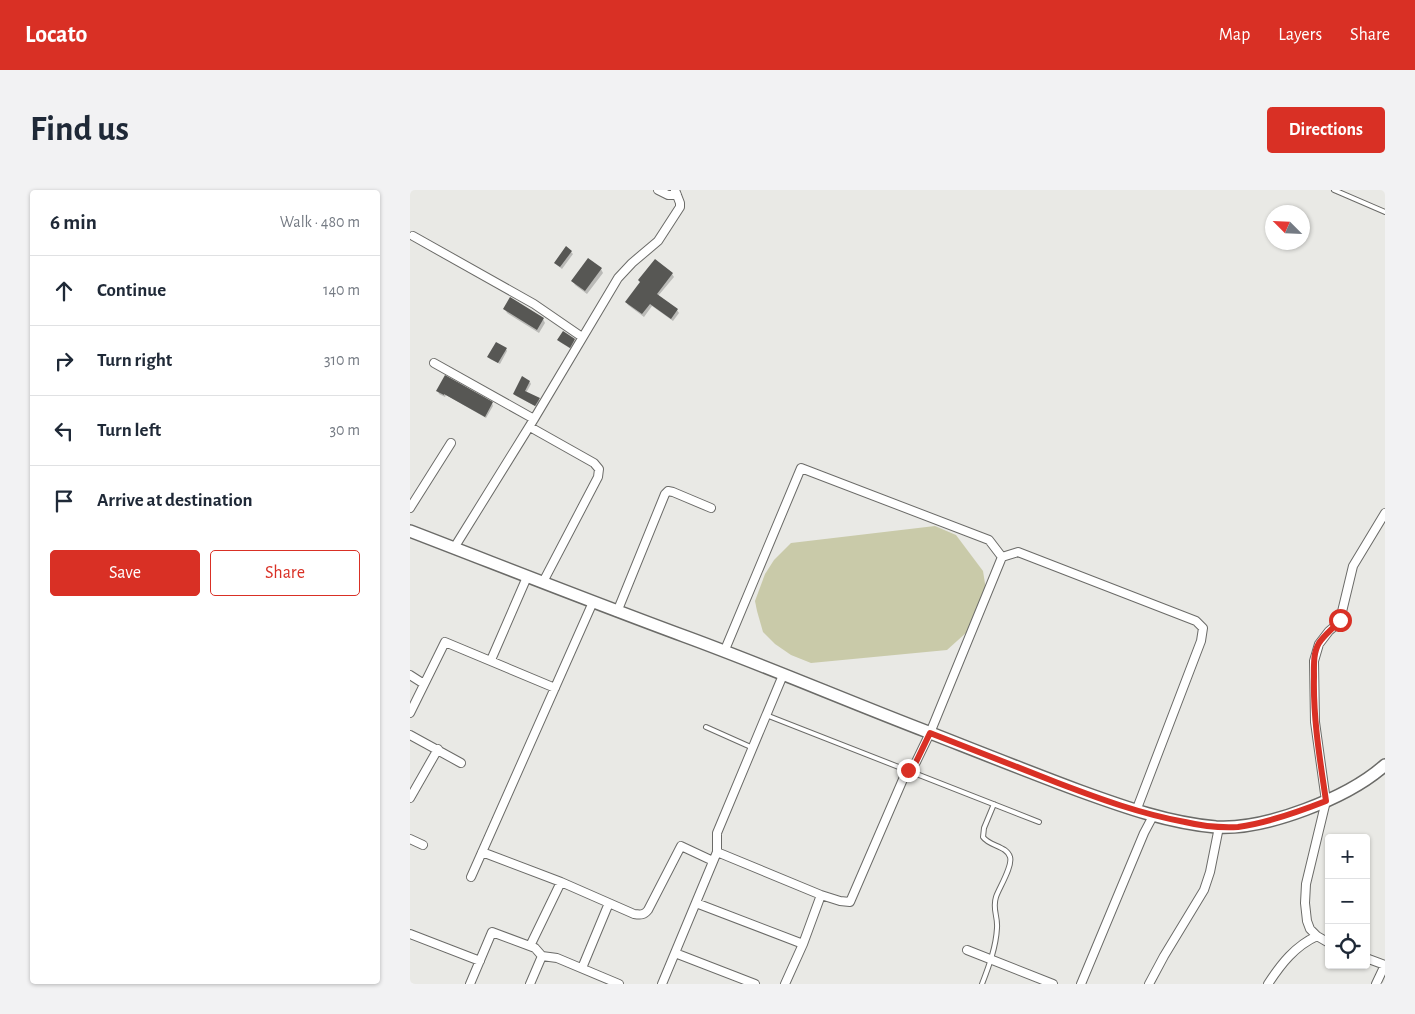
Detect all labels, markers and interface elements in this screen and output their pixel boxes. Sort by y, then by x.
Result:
text: Locato [25,23,87,47]
text: Map [1219,26,1250,44]
text: Layers [1278,26,1322,44]
text: Share [1350,26,1390,44]
button: Directions [1267,107,1385,153]
text: Find us [30,112,129,147]
north arrow [1265,205,1310,250]
text: 6 min [50,212,97,233]
text: Walk · 480 m [280,214,360,230]
icon: ahead [50,277,78,305]
text: Continue [97,281,166,300]
text: 140 m [323,282,360,298]
icon: right [50,347,78,375]
text: Turn right [97,351,172,370]
text: 310 m [324,352,360,368]
icon: left [50,417,78,445]
text: Turn left [97,421,161,440]
text: 30 m [330,422,360,438]
icon: arrive [50,487,78,515]
text: Arrive at destination [97,491,253,510]
button: Save [50,550,200,596]
button: Share [210,550,360,596]
route start [1329,609,1352,632]
route end [897,759,920,782]
map controls [1325,834,1370,969]
button: + [1325,834,1370,879]
button: − [1325,879,1370,924]
button: locate [1325,924,1370,969]

